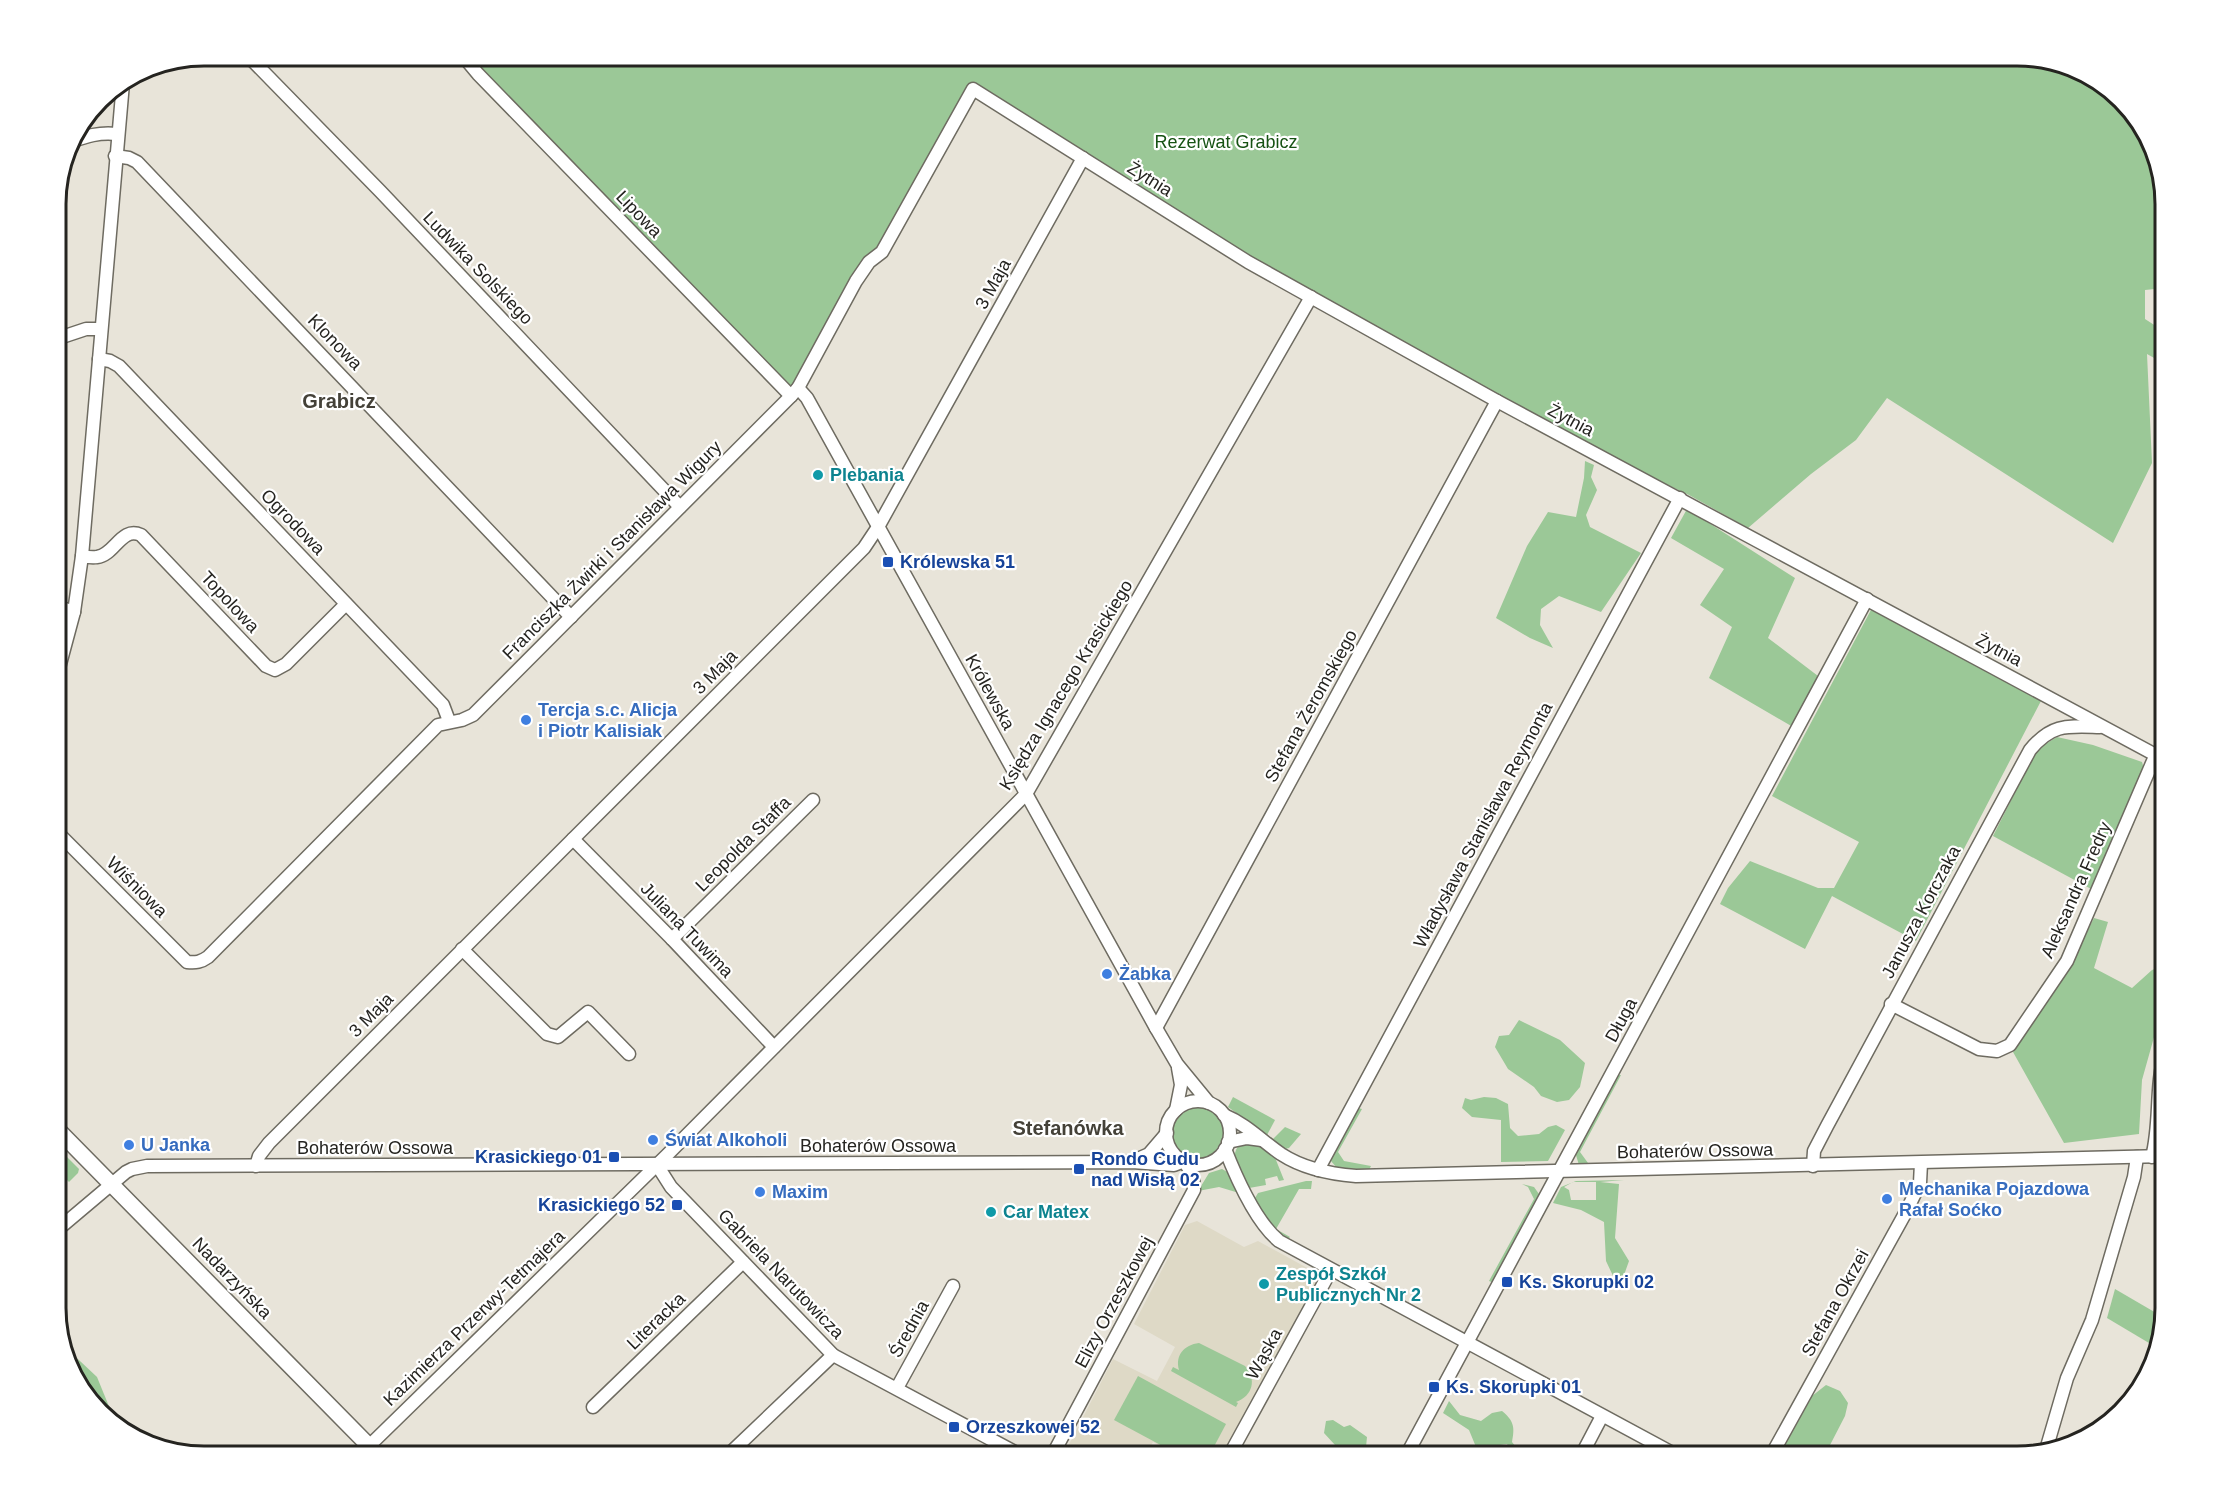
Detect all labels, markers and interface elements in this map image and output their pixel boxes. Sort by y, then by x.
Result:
park label: Rezerwat Grabicz [1154,132,1298,152]
street label: Żytnia [1124,158,1177,201]
street label: Lipowa [612,187,667,242]
street label: Ludwika Solskiego [419,207,537,329]
street label: 3 Maja [971,255,1015,312]
street label: Klonowa [304,310,367,374]
district label: Grabicz [302,390,376,412]
street label: Żytnia [1545,400,1598,441]
street label: Franciszka Żwirki i Stanisława Wigury [498,436,726,664]
place label: Plebania [830,465,905,485]
marker: Plebania [811,468,825,482]
street label: Ogrodowa [257,485,330,560]
place label: Królewska 51 [900,552,1015,572]
marker: Królewska 51 [881,555,895,569]
street label: Topolowa [197,567,264,637]
street label: Księdza Ignacego Krasickiego [995,576,1137,794]
street label: Stefana Żeromskiego [1261,626,1361,786]
street label: Żytnia [1973,630,2026,671]
street label: 3 Maja [689,645,742,698]
street label: Królewska [961,651,1019,734]
street label: Władysława Stanisława Reymonta [1410,698,1557,951]
place label: Tercja s.c. Alicja i Piotr Kalisiak [538,700,678,741]
marker: Tercja s.c. Alicja i Piotr Kalisiak [519,713,533,727]
street label: Leopolda Staffa [691,792,795,896]
street label: Aleksandra Fredry [2037,819,2115,961]
street label: Janusza Korczaka [1878,842,1965,982]
street label: Wiśniowa [103,853,172,922]
street label: Juliana Tuwima [637,878,738,982]
place label: Żabka [1119,964,1172,984]
marker: Żabka [1100,967,1114,981]
street label: 3 Maja [345,988,398,1041]
street label: Długa [1601,994,1641,1045]
district label: Stefanówka [1012,1117,1124,1139]
place label: Świat Alkoholi [665,1129,787,1150]
marker: Świat Alkoholi [646,1133,660,1147]
place label: U Janka [141,1135,211,1155]
street label: Bohaterów Ossowa [800,1136,957,1156]
marker: U Janka [122,1138,136,1152]
street label: Bohaterów Ossowa [297,1138,454,1158]
street label: Bohaterów Ossowa [1617,1140,1774,1162]
place label: Krasickiego 01 [475,1147,602,1167]
place label: Rondo Cudu nad Wisłą 02 [1091,1149,1200,1190]
marker: Krasickiego 01 [607,1150,621,1164]
marker: Rondo Cudu nad Wisłą 02 [1072,1162,1086,1176]
place label: Mechanika Pojazdowa Rafał Soćko [1899,1179,2090,1220]
place label: Maxim [772,1182,828,1202]
marker: Maxim [753,1185,767,1199]
marker: Mechanika Pojazdowa Rafał Soćko [1880,1192,1894,1206]
place label: Krasickiego 52 [538,1195,665,1215]
marker: Krasickiego 52 [670,1198,684,1212]
place label: Car Matex [1003,1202,1089,1222]
street label: Gabriela Narutowicza [714,1205,849,1344]
marker: Car Matex [984,1205,998,1219]
street label: Kazimierza Przerwy-Tetmajera [379,1225,569,1410]
street label: Nadarzyńska [188,1233,276,1323]
street label: Elizy Orzeszkowej [1071,1233,1157,1371]
street label: Stefana Okrzei [1797,1246,1873,1360]
place label: Zespół Szkół Publicznych Nr 2 [1276,1264,1421,1305]
place label: Ks. Skorupki 02 [1519,1272,1654,1292]
marker: Ks. Skorupki 02 [1500,1275,1514,1289]
marker: Zespół Szkół Publicznych Nr 2 [1257,1277,1271,1291]
street label: Literacka [623,1288,690,1354]
street label: Średnia [884,1296,933,1361]
street label: Wąska [1242,1324,1287,1383]
place label: Ks. Skorupki 01 [1446,1377,1581,1397]
marker: Ks. Skorupki 01 [1427,1380,1441,1394]
place label: Orzeszkowej 52 [966,1417,1100,1437]
marker: Orzeszkowej 52 [947,1420,961,1434]

